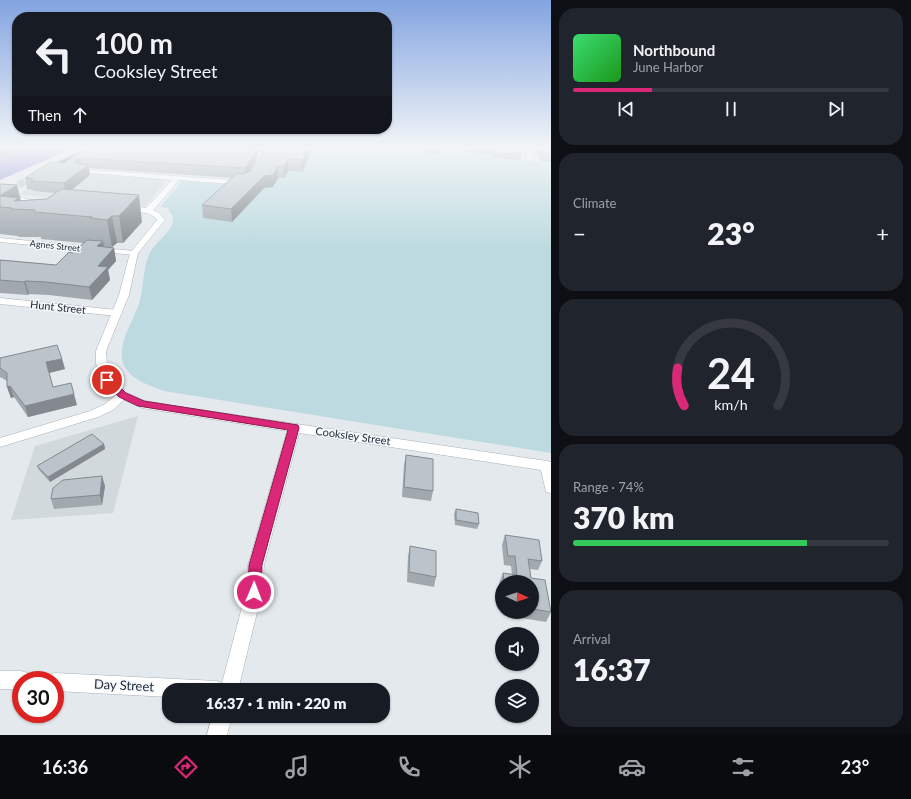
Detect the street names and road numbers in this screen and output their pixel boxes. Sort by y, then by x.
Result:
street label: Agnes Street [29,237,81,254]
street label: Hunt Street [29,297,87,316]
street label: Cooksley Street [315,424,391,447]
street label: Day Street [94,675,155,695]

